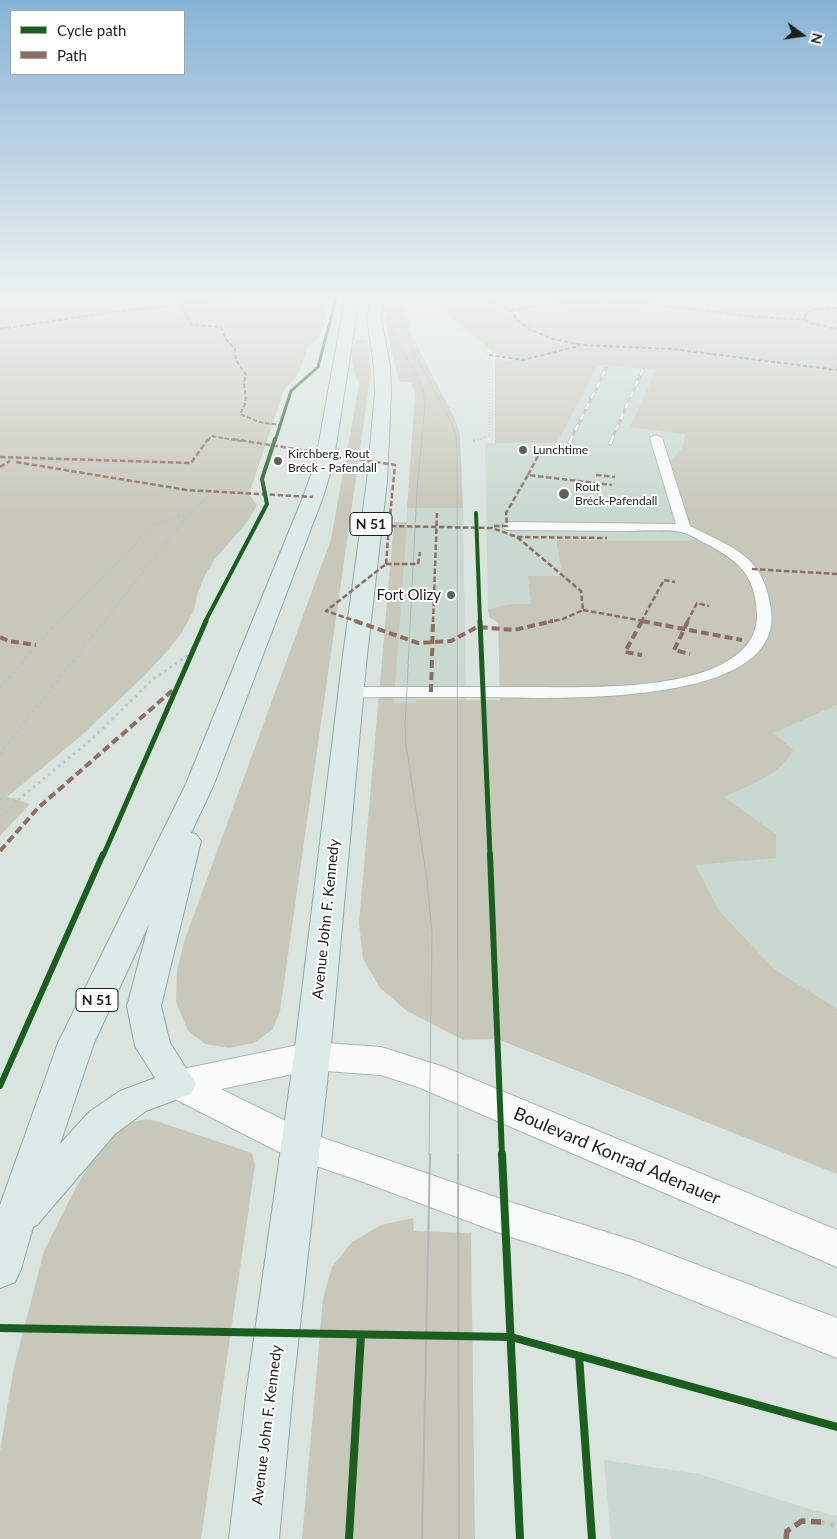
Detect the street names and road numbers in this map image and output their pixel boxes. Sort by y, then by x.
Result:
road number: N 51 [350,512,392,536]
street label: Avenue John F. Kennedy [309,838,343,1000]
road number: N 51 [76,988,118,1012]
street label: Boulevard Konrad Adenauer [510,1103,724,1209]
street label: Avenue John F. Kennedy [248,1344,286,1506]

